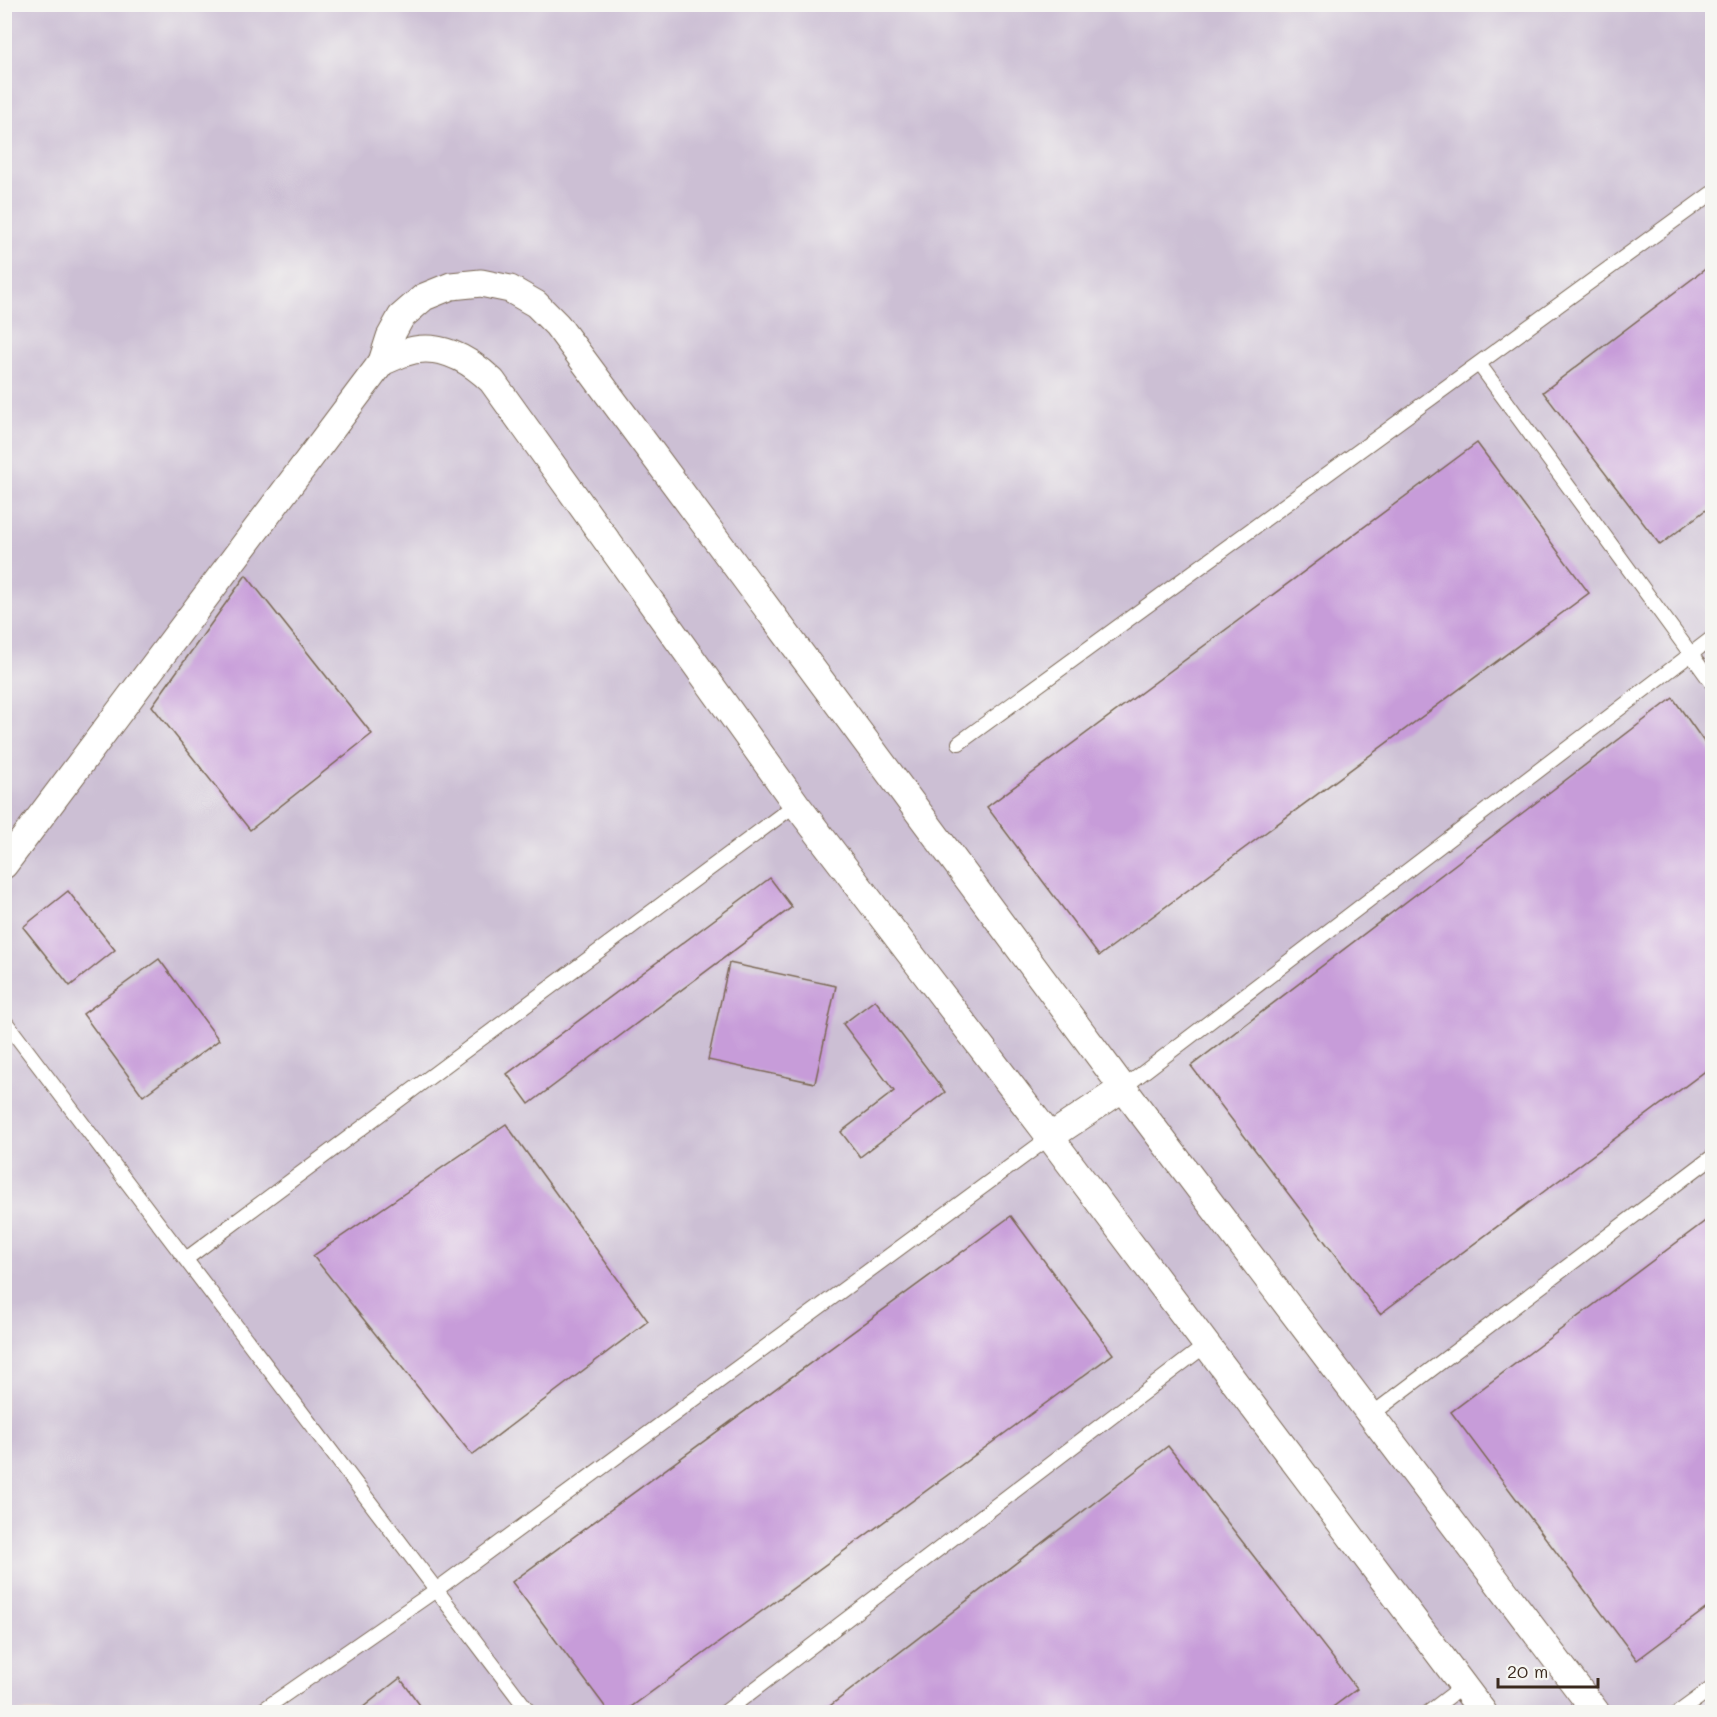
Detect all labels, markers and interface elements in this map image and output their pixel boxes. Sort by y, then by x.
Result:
scale bar [1498,1651,1598,1689]
text: 20 m [1507,1659,1548,1683]

